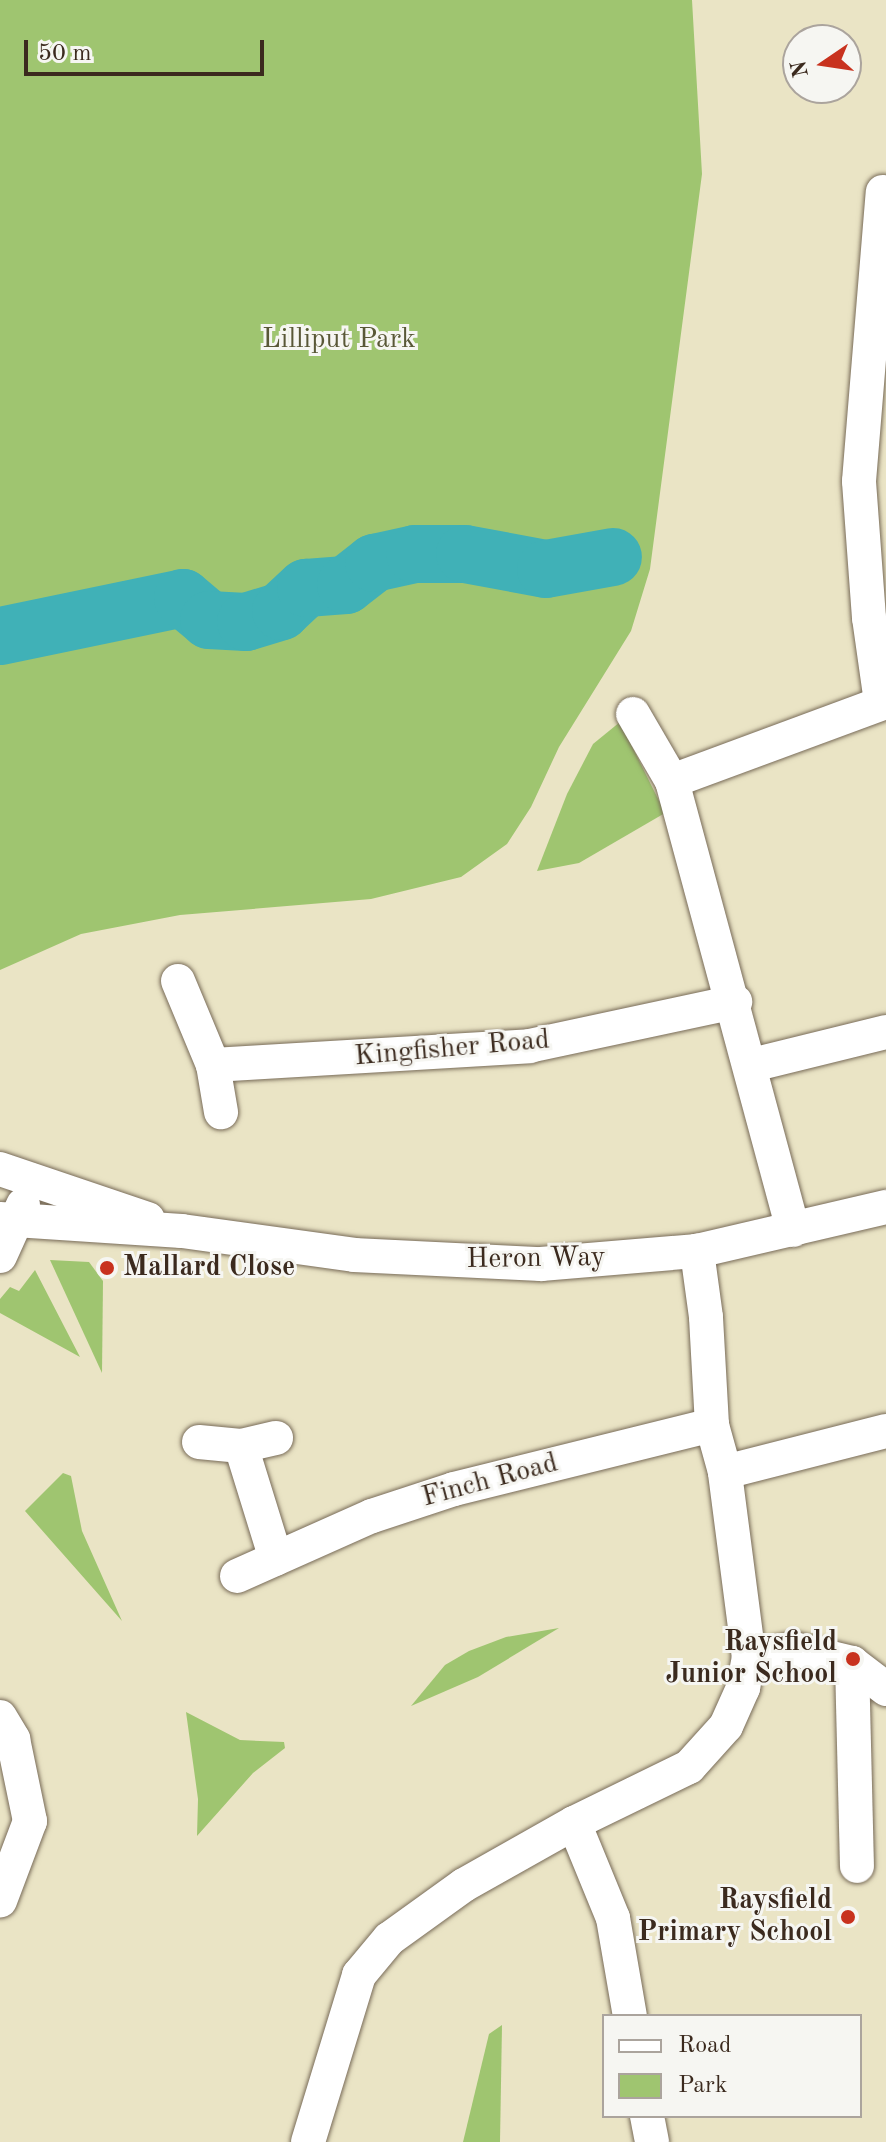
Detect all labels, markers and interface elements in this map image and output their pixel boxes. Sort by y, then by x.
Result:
scale bar [28,24,268,74]
north arrow [782,24,862,104]
text: 50 m [38,42,92,66]
text: N [788,58,813,80]
park label: Lilliput Park [262,323,416,357]
street label: Kingfisher Road [353,1024,551,1074]
street label: Heron Way [466,1241,606,1277]
place label: Mallard Close [123,1251,295,1285]
marker: Mallard Close [98,1259,116,1277]
street label: Finch Road [418,1447,562,1515]
place label: Raysfield Junior School [666,1626,837,1692]
marker: Raysfield Junior School [844,1650,862,1668]
place label: Raysfield Primary School [638,1884,832,1950]
marker: Raysfield Primary School [839,1908,857,1926]
legend [602,2014,862,2118]
text: Road [678,2034,731,2058]
text: Park [678,2074,727,2098]

